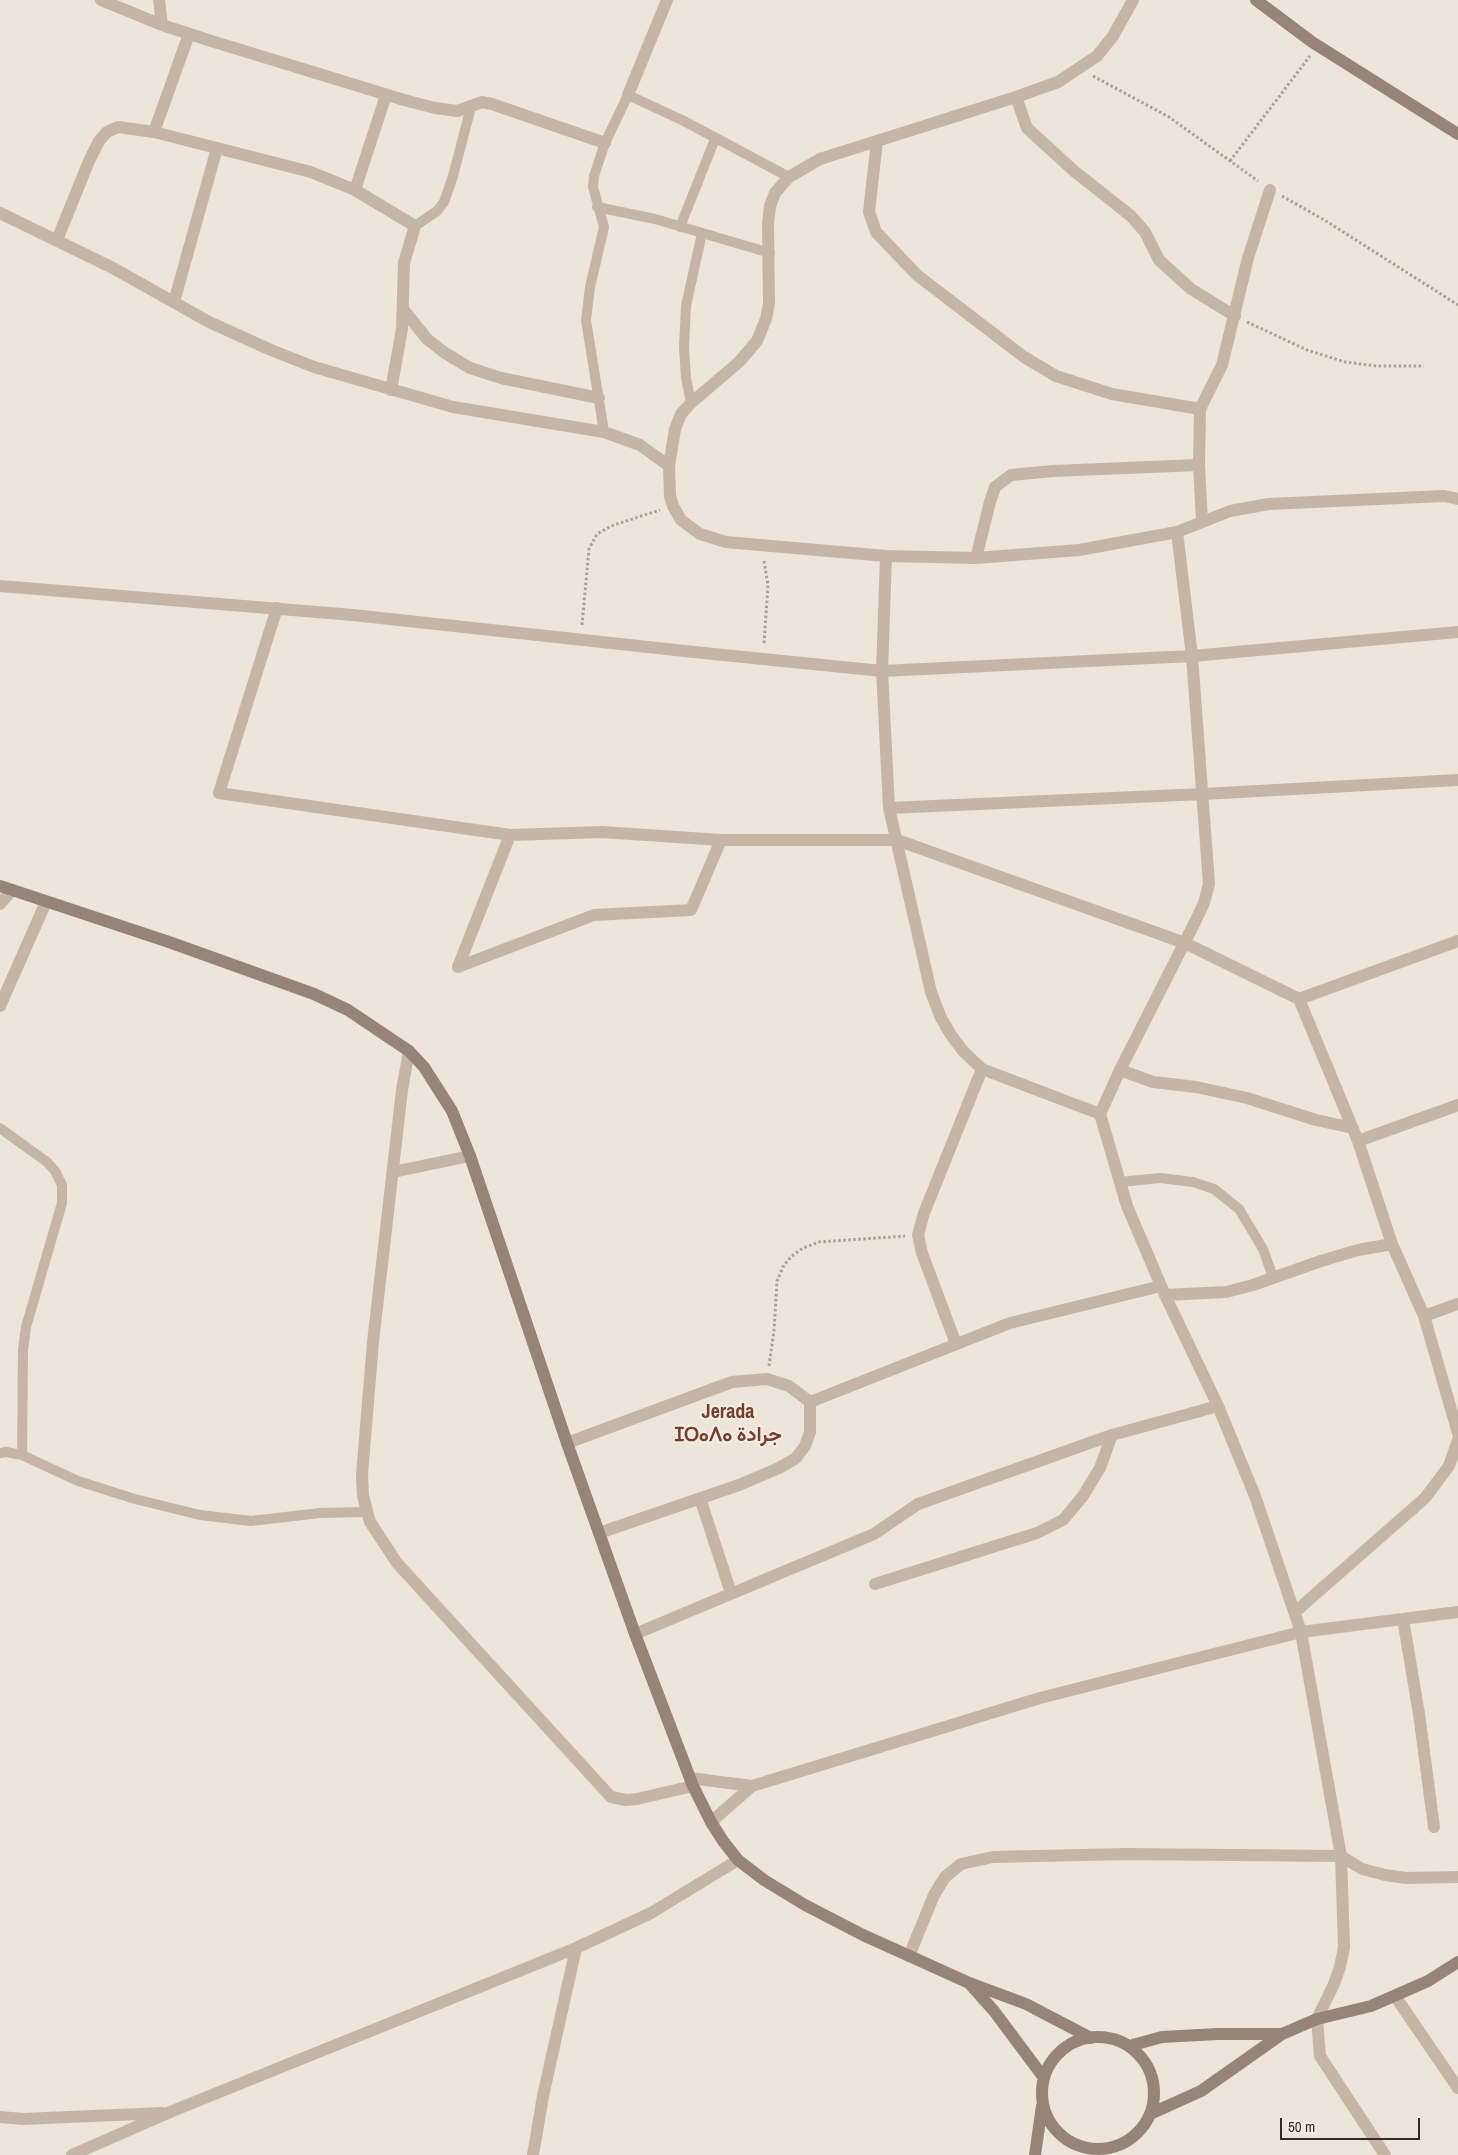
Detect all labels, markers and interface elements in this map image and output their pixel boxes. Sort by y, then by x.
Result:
district label: Jerada ⵊⵔⴰⴷⴰ جرادة [674,1401,782,1448]
scale bar [1283,2108,1423,2140]
text: 50 m [1288,2116,1315,2137]

